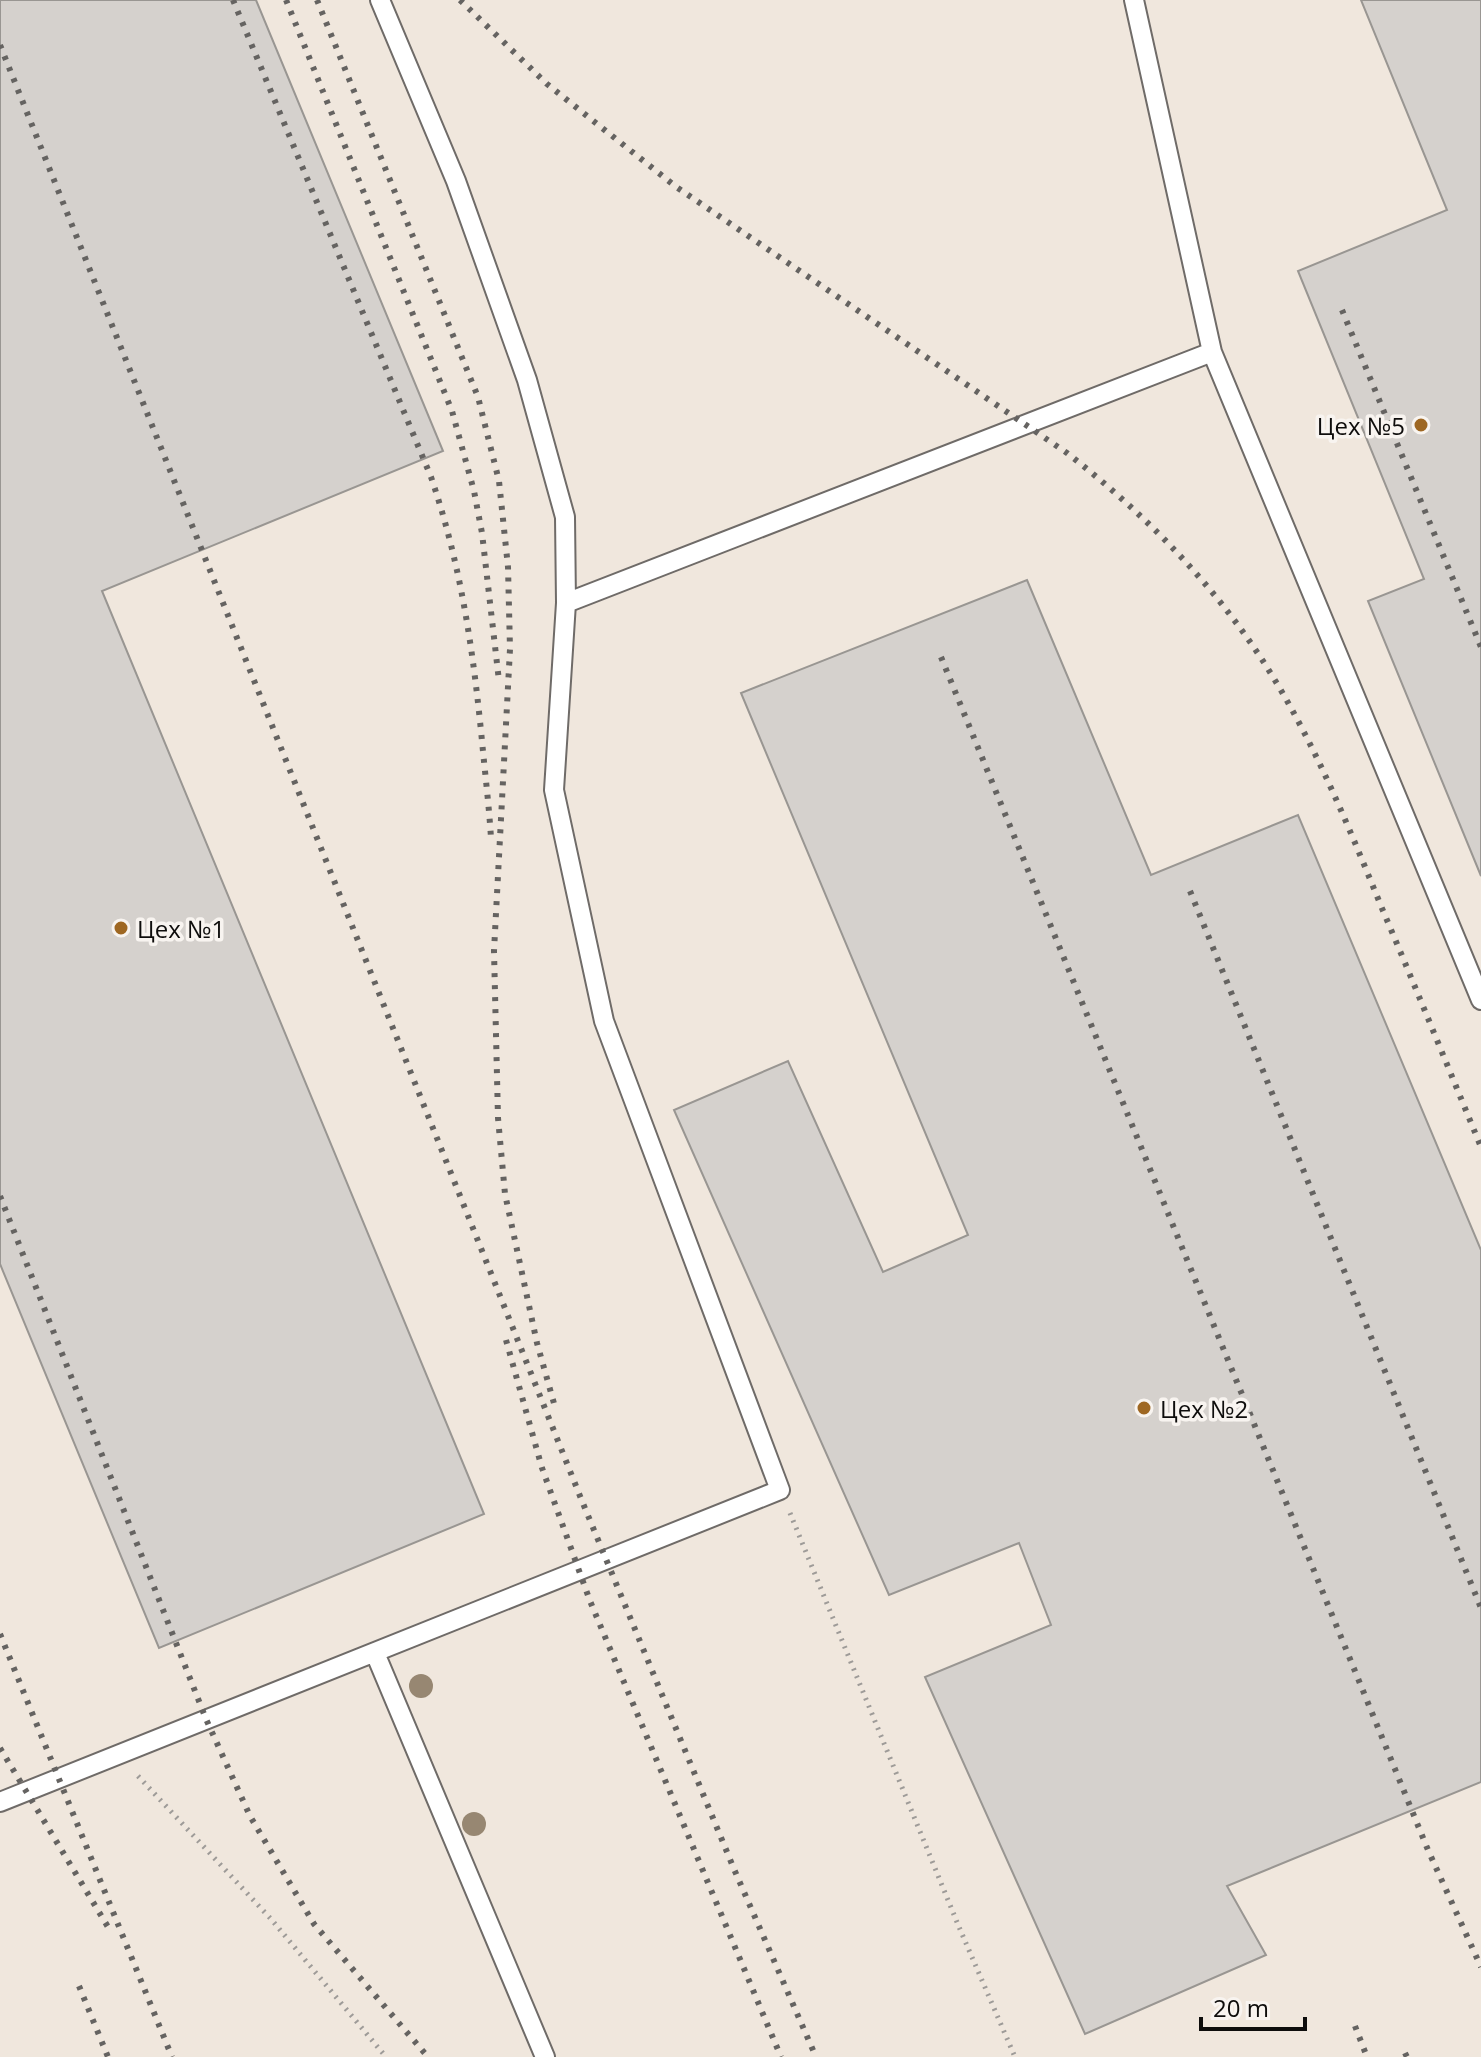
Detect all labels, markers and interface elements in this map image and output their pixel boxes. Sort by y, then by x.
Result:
place label: Цех №5 [1317,409,1405,442]
marker: Цех №5 [1412,416,1430,434]
place label: Цех №1 [137,912,225,945]
marker: Цех №1 [112,919,130,937]
place label: Цех №2 [1160,1392,1248,1425]
marker: Цех №2 [1135,1399,1153,1417]
scale bar [1201,1981,1305,2031]
text: 20 m [1213,1991,1269,2024]

